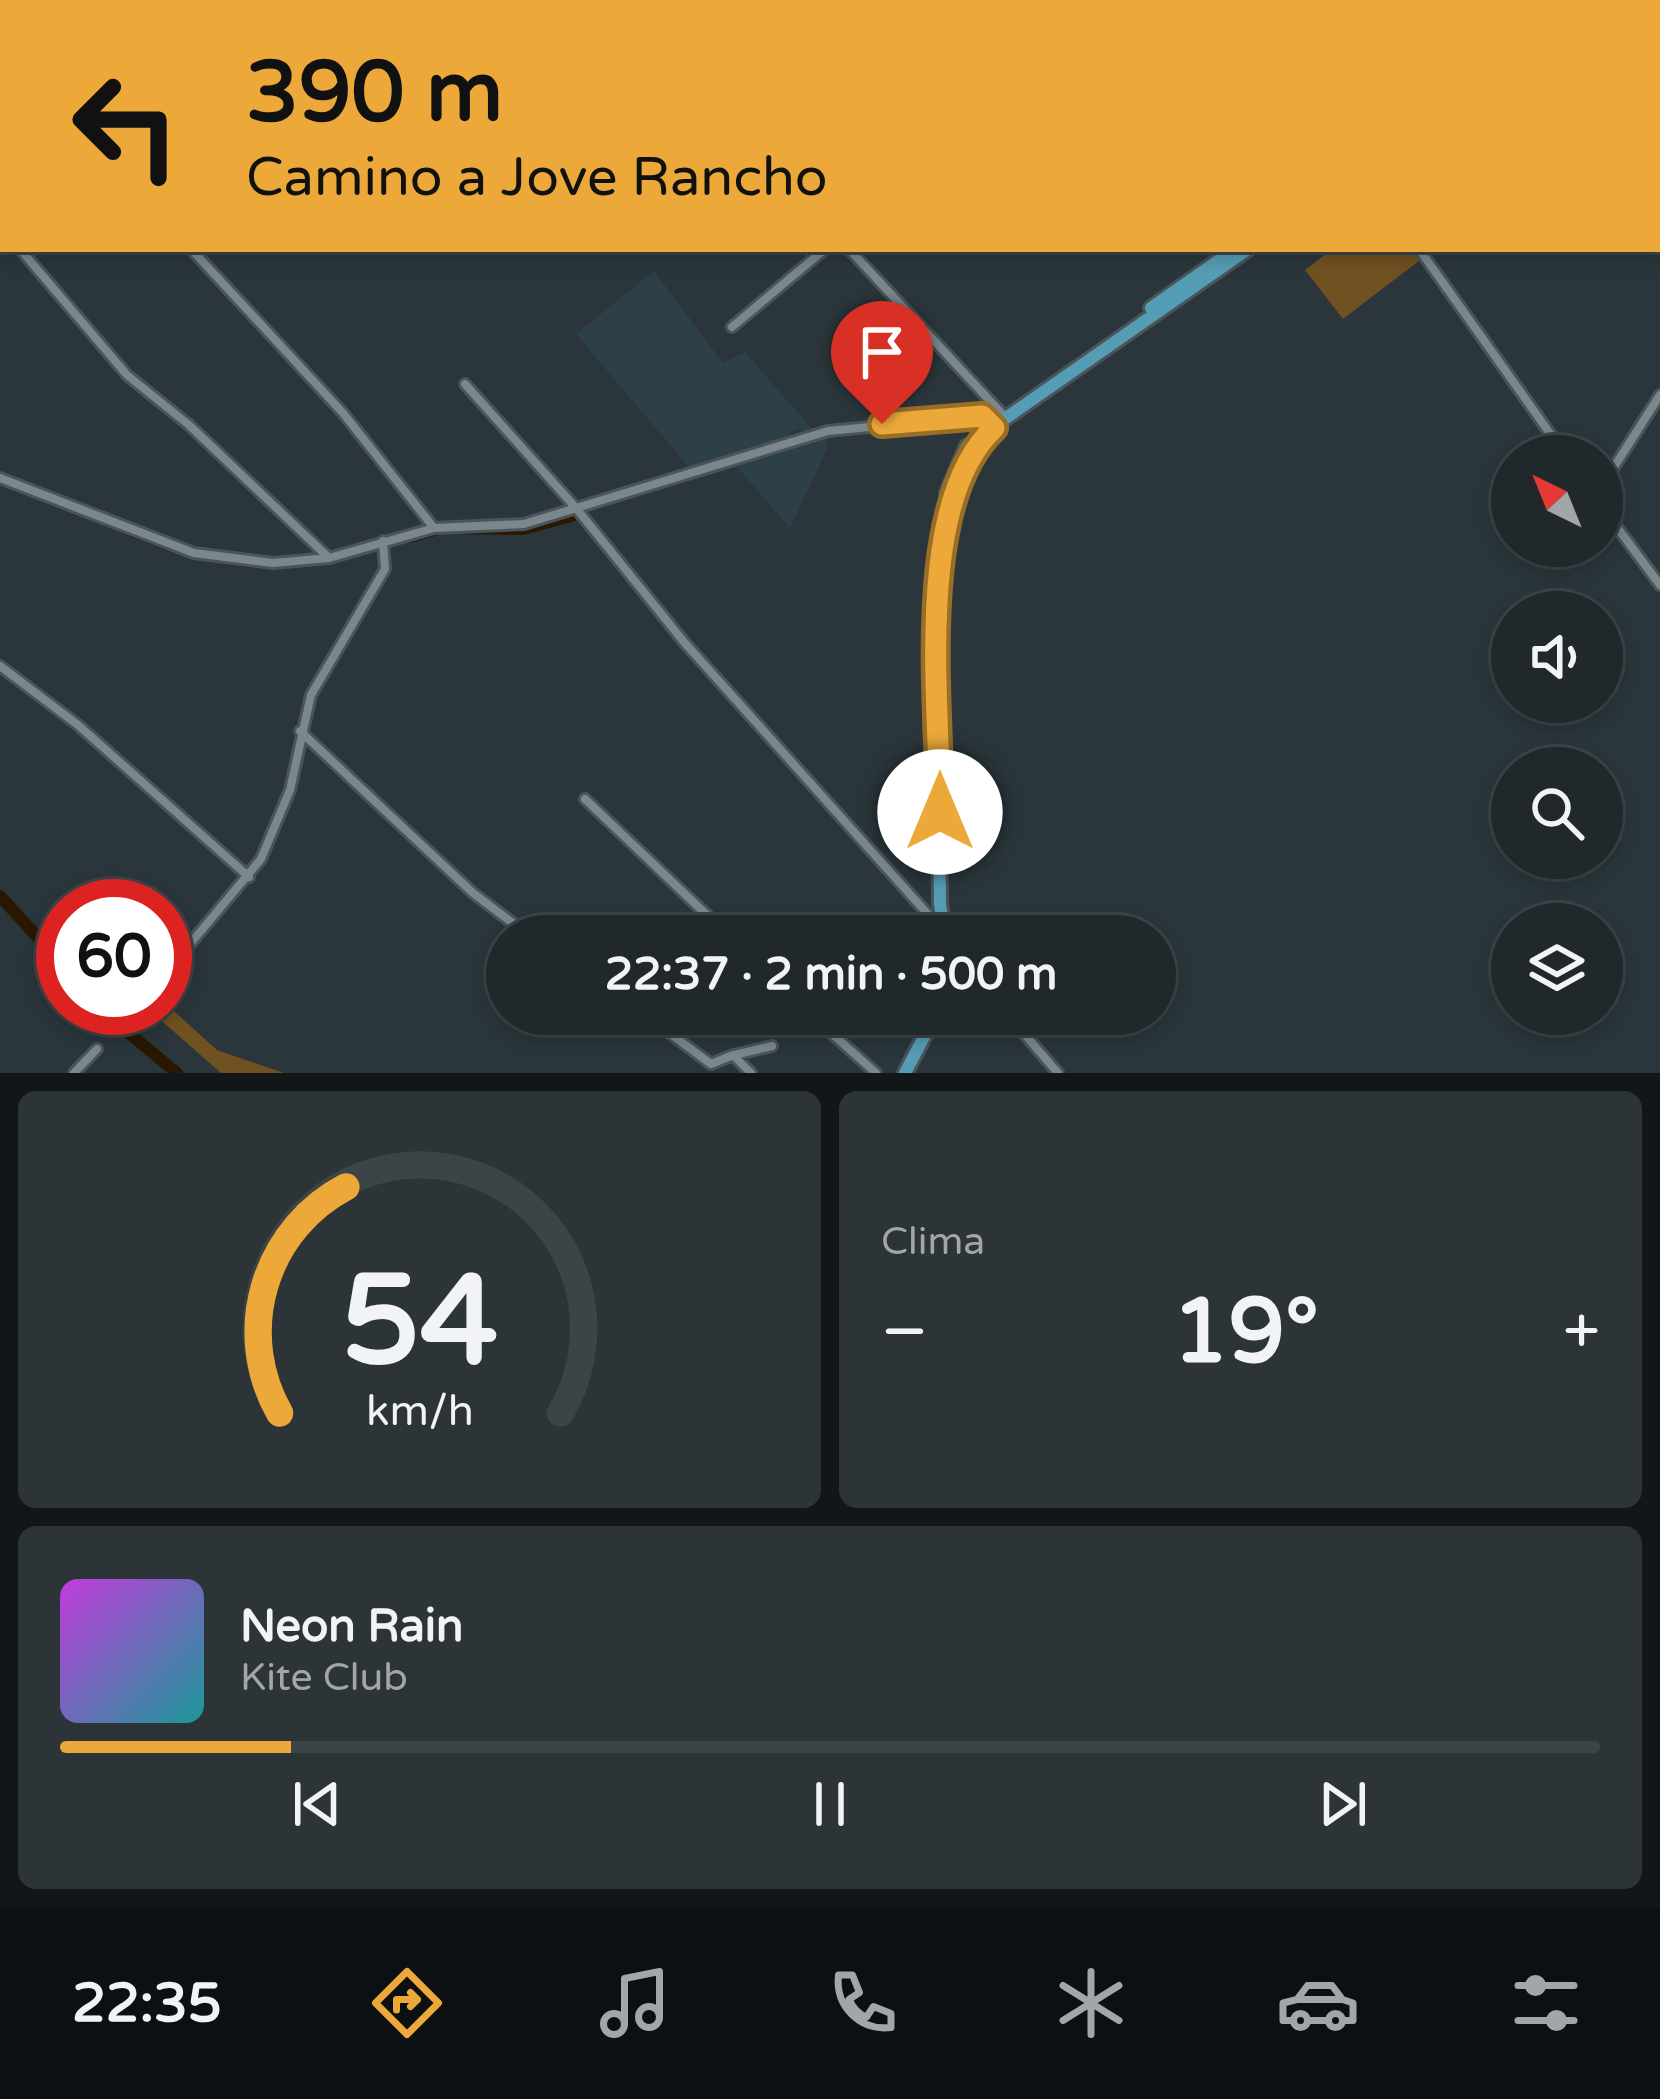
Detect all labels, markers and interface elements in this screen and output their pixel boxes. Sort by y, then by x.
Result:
text: 390 m [246,43,503,144]
icon: left [48,48,204,204]
text: Camino a Jove Rancho [246,145,828,210]
pin [831,301,933,424]
icon: arrive [849,319,915,385]
north arrow [1491,435,1623,567]
map controls [1491,435,1623,1035]
button: sound [1491,591,1623,723]
button: search [1491,747,1623,879]
position arrow [877,749,1003,875]
speed limit sign: 60 [36,879,192,1035]
button: layers [1491,903,1623,1035]
text: 22:37 · 2 min · 500 m [605,948,1057,1002]
text: Clima [881,1218,985,1265]
text: 54 [341,1247,498,1398]
text: 19° [1172,1278,1319,1387]
text: − [881,1292,928,1372]
text: + [1563,1292,1600,1372]
text: km/h [366,1385,473,1436]
text: Neon Rain [240,1600,463,1654]
text: Kite Club [240,1654,408,1701]
icon: previous [284,1771,350,1837]
icon: pause [797,1771,863,1837]
icon: next [1310,1771,1376,1837]
icon: directions [365,1961,449,2045]
icon: music [593,1961,677,2045]
icon: phone [821,1961,905,2045]
icon: climate [1049,1961,1133,2045]
icon: car [1276,1961,1360,2045]
icon: filters [1504,1961,1588,2045]
text: 22:35 [72,1971,222,2036]

